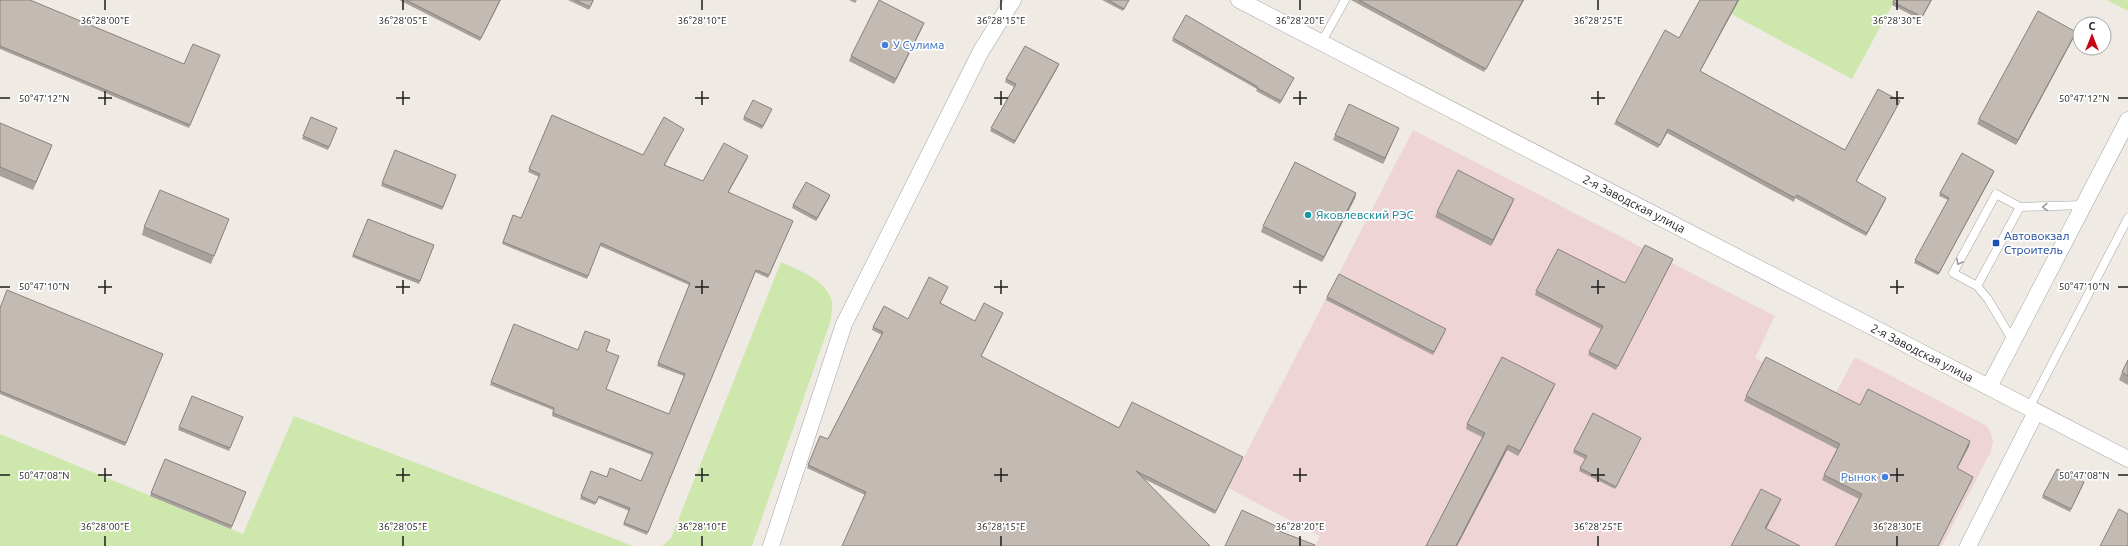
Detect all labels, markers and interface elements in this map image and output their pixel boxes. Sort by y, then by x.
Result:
text: 36°28'00"E [80,15,130,26]
text: 36°28'05"E [378,15,428,26]
text: 36°28'10"E [677,15,727,26]
text: 36°28'15"E [976,15,1026,26]
text: 36°28'20"E [1275,15,1325,26]
text: 36°28'25"E [1573,15,1623,26]
text: 36°28'30"E [1872,15,1922,26]
north arrow [2072,16,2112,56]
text: С [2088,20,2096,32]
place label: У Сулима [893,38,944,51]
marker: У Сулима [880,40,890,50]
text: 50°47'12"N [19,93,69,104]
text: 50°47'12"N [2059,93,2109,104]
street label: 2-я Заводская улица [1581,172,1688,235]
one-way arrow [2042,202,2048,211]
place label: Яковлевский РЭС [1316,208,1415,221]
marker: Яковлевский РЭС [1303,210,1313,220]
place label: Автовокзал Строитель [2004,229,2070,256]
marker: Автовокзал Строитель [1991,238,2001,248]
one-way arrow [1956,258,1963,265]
text: 50°47'10"N [19,281,69,292]
text: 50°47'10"N [2059,281,2109,292]
street label: 2-я Заводская улица [1869,321,1976,384]
text: 50°47'08"N [19,470,69,481]
place label: Рынок [1841,470,1877,483]
text: 50°47'08"N [2059,470,2109,481]
marker: Рынок [1880,472,1890,482]
text: 36°28'00"E [80,521,130,532]
text: 36°28'05"E [378,521,428,532]
text: 36°28'10"E [677,521,727,532]
text: 36°28'15"E [976,521,1026,532]
text: 36°28'20"E [1275,521,1325,532]
text: 36°28'25"E [1573,521,1623,532]
text: 36°28'30"E [1872,521,1922,532]

